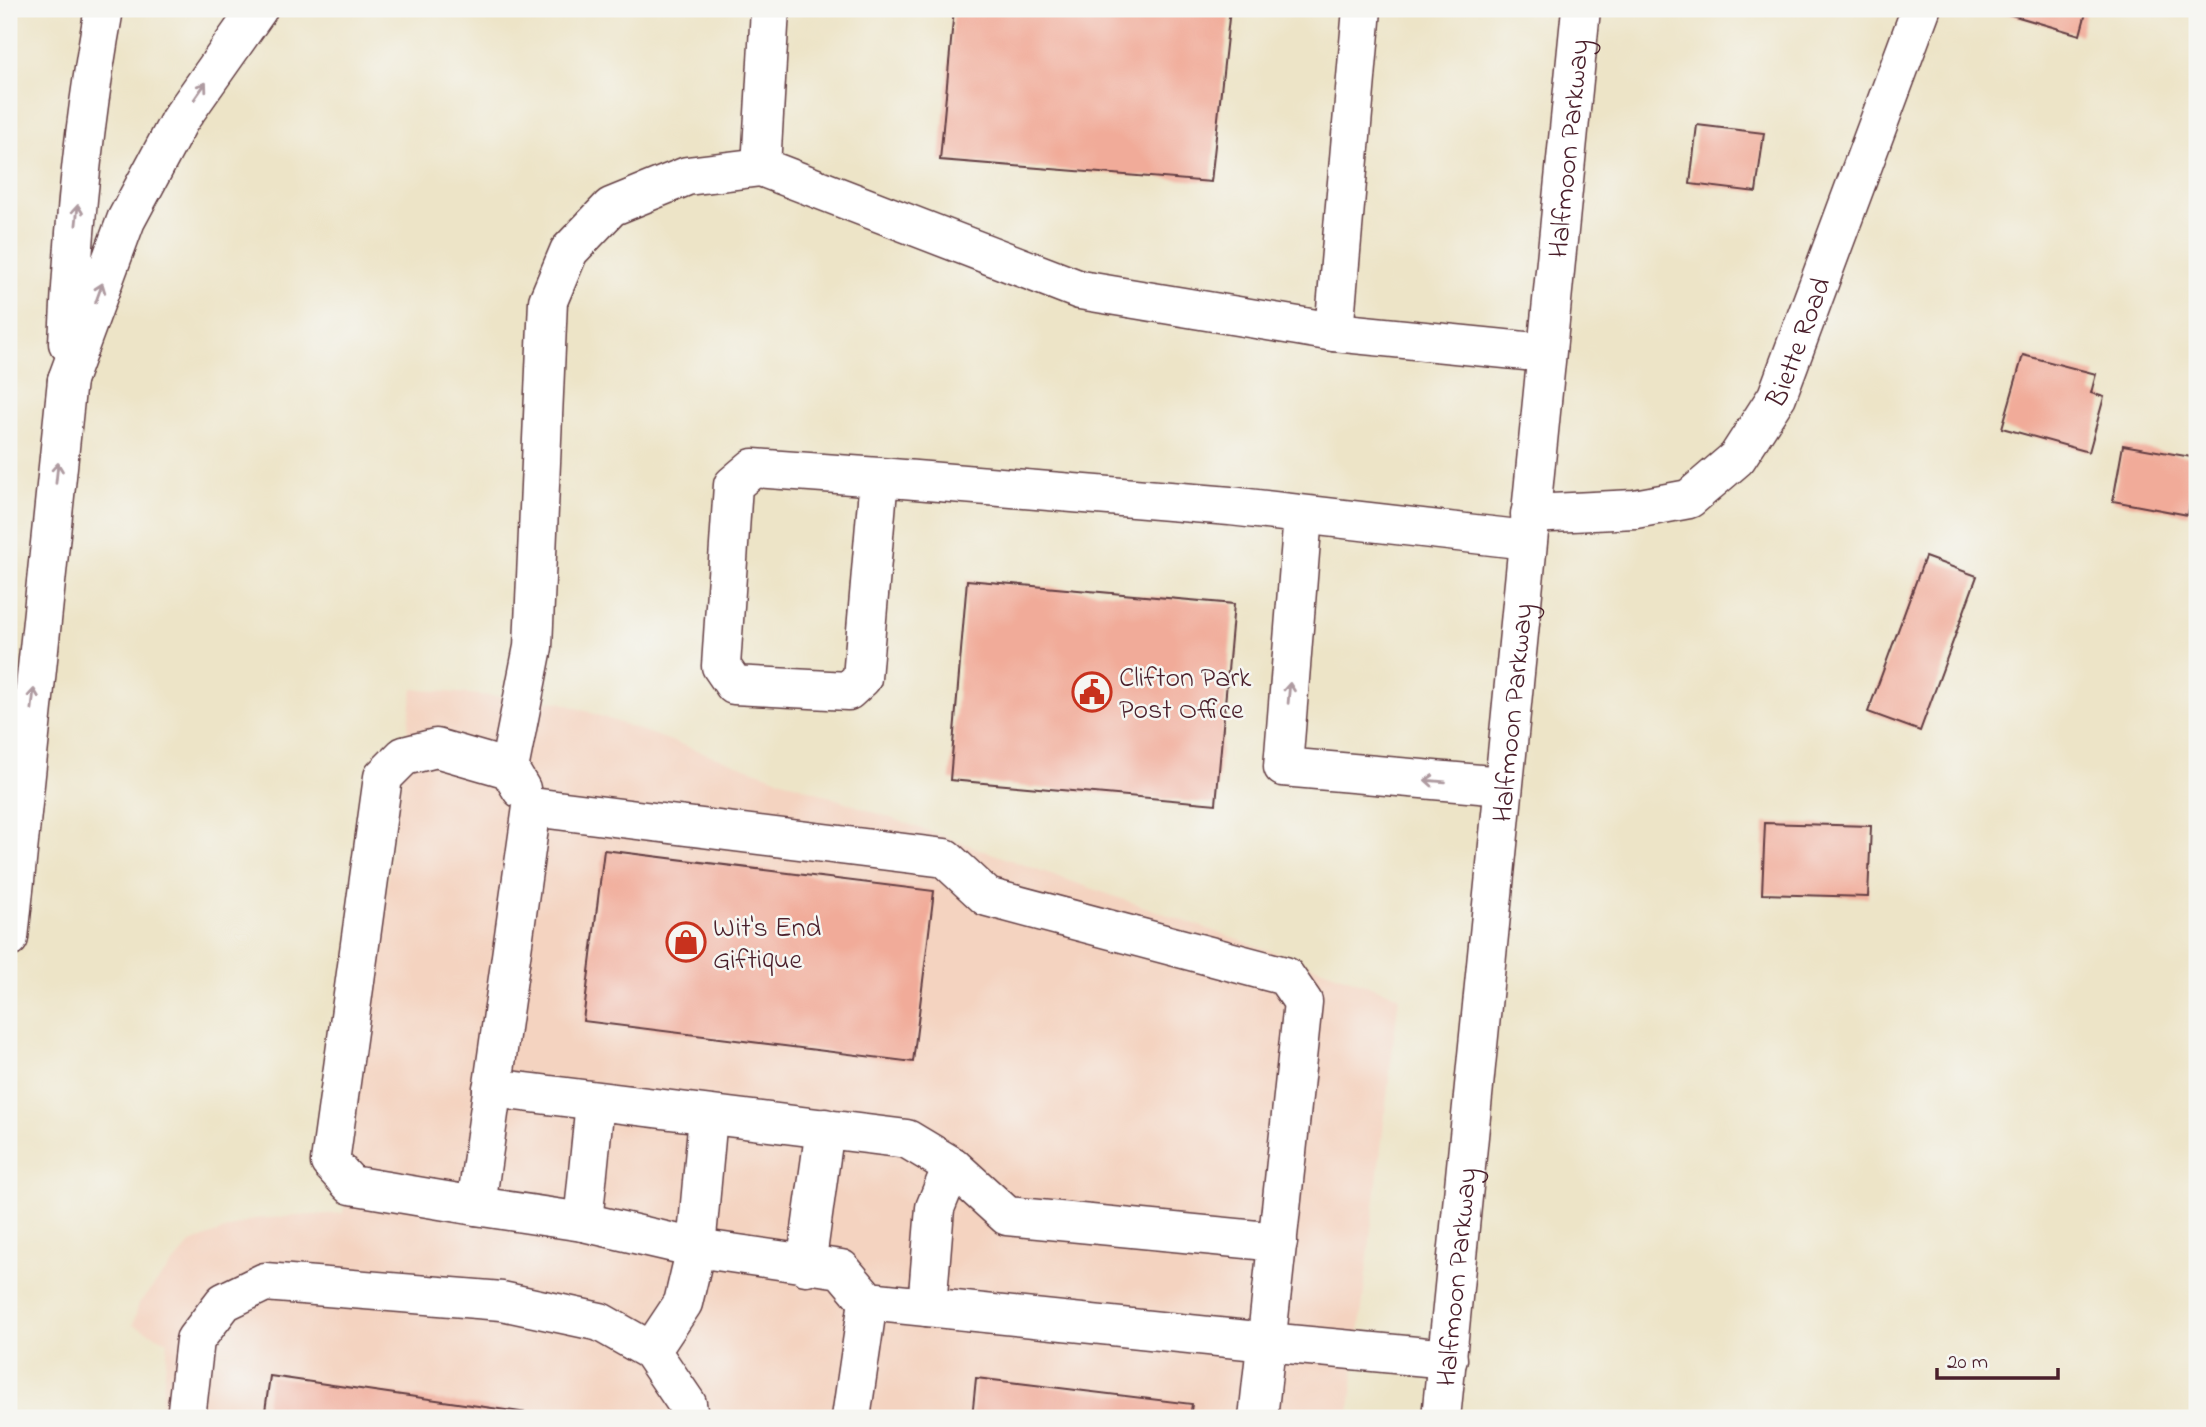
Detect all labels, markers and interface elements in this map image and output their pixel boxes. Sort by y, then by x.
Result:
street label: Halfmoon Parkway [1539,37,1602,260]
one-way arrow [193,82,207,101]
one-way arrow [70,204,83,226]
street label: Biette Road [1757,272,1844,418]
one-way arrow [94,283,106,305]
one-way arrow [51,462,64,485]
street label: Halfmoon Parkway [1483,601,1546,824]
place label: Clifton Park Post Office [1119,659,1252,732]
public building icon: Clifton Park Post Office [1071,671,1113,713]
one-way arrow [1283,682,1296,705]
one-way arrow [27,689,40,711]
one-way arrow [1424,774,1447,787]
place label: Wit's End Giftique [713,909,821,982]
shop icon: Wit's End Giftique [665,921,707,963]
street label: Halfmoon Parkway [1427,1166,1490,1388]
scale bar [1937,1336,2057,1380]
text: 20 m [1947,1348,1988,1378]

